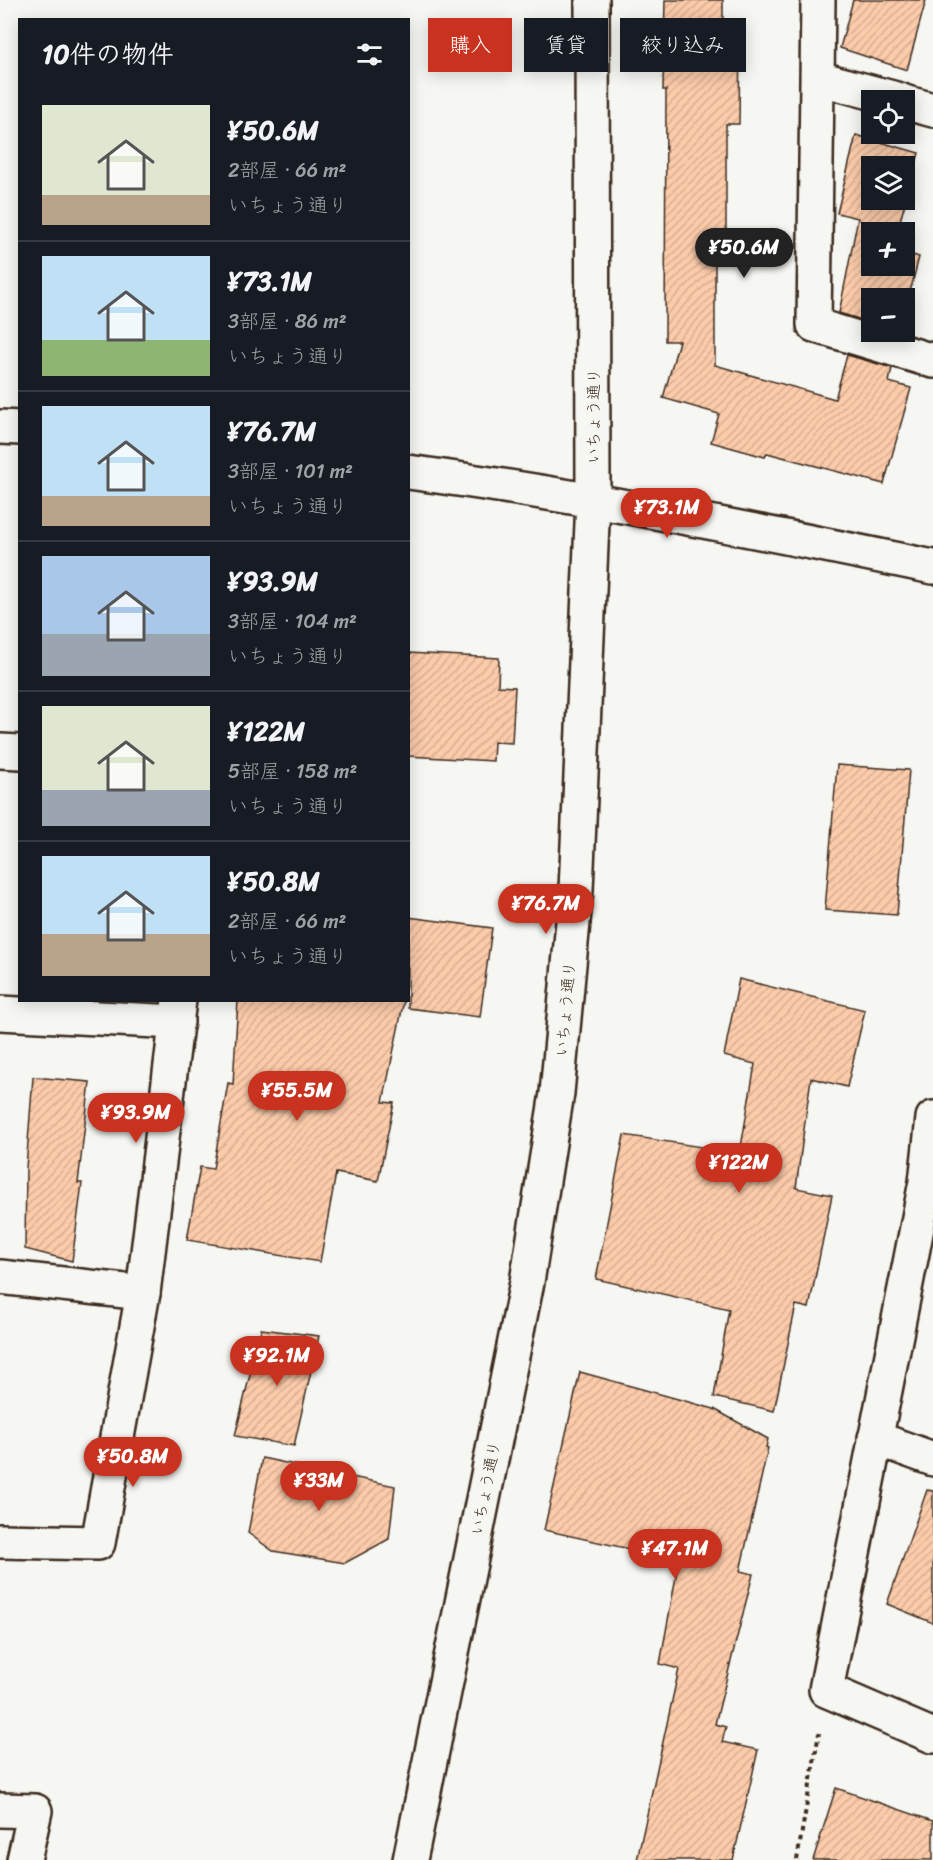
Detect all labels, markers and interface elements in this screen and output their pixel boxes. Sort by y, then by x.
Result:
chip: 購入 [428,18,512,72]
chip: 賃貸 [524,18,608,72]
chip: 絞り込み [620,18,746,72]
text: 10件の物件 [42,31,174,77]
icon: filters [353,38,386,71]
map controls [861,90,915,342]
button: locate [861,90,915,144]
text: ¥50.6M [228,107,319,153]
icon: home [90,129,162,201]
text: 2部屋 · 66 m² [228,153,346,188]
button: layers [861,156,915,210]
text: いちょう通り [228,188,348,223]
button: + [861,222,915,276]
pin: ¥50.6M [695,228,793,279]
text: ¥50.6M [709,230,779,265]
text: ¥73.1M [228,258,312,304]
icon: home [90,280,162,352]
button: − [861,288,915,342]
text: 3部屋 · 86 m² [228,304,347,339]
text: いちょう通り [228,339,348,374]
street label: いちょう通り [579,368,608,464]
text: ¥76.7M [228,408,316,454]
icon: home [90,430,162,502]
text: 3部屋 · 101 m² [228,454,353,489]
pin: ¥73.1M [618,488,716,539]
text: いちょう通り [228,489,348,524]
text: ¥73.1M [635,490,699,525]
text: ¥93.9M [228,558,318,604]
icon: home [90,580,162,652]
text: 3部屋 · 104 m² [228,604,357,639]
text: いちょう通り [228,639,348,674]
text: ¥122M [228,708,305,754]
icon: home [90,730,162,802]
text: 5部屋 · 158 m² [228,754,357,789]
text: いちょう通り [228,789,348,824]
text: ¥50.8M [228,858,320,904]
icon: home [90,880,162,952]
pin: ¥76.7M [497,884,595,935]
text: ¥76.7M [512,886,580,921]
text: 2部屋 · 66 m² [228,904,346,939]
text: いちょう通り [228,939,348,974]
street label: いちょう通り [547,960,584,1058]
pin: ¥55.5M [248,1071,346,1122]
text: ¥55.5M [262,1073,332,1108]
pin: ¥93.9M [87,1093,185,1144]
text: ¥93.9M [102,1095,171,1130]
pin: ¥122M [697,1143,781,1194]
text: ¥122M [709,1145,769,1180]
pin: ¥92.1M [228,1336,326,1387]
text: ¥92.1M [244,1338,310,1373]
pin: ¥50.8M [84,1437,182,1488]
street label: いちょう通り [462,1438,509,1538]
text: ¥50.8M [98,1439,168,1474]
pin: ¥33M [283,1461,355,1512]
text: ¥33M [294,1463,344,1498]
pin: ¥47.1M [626,1529,724,1580]
text: ¥47.1M [642,1531,708,1566]

